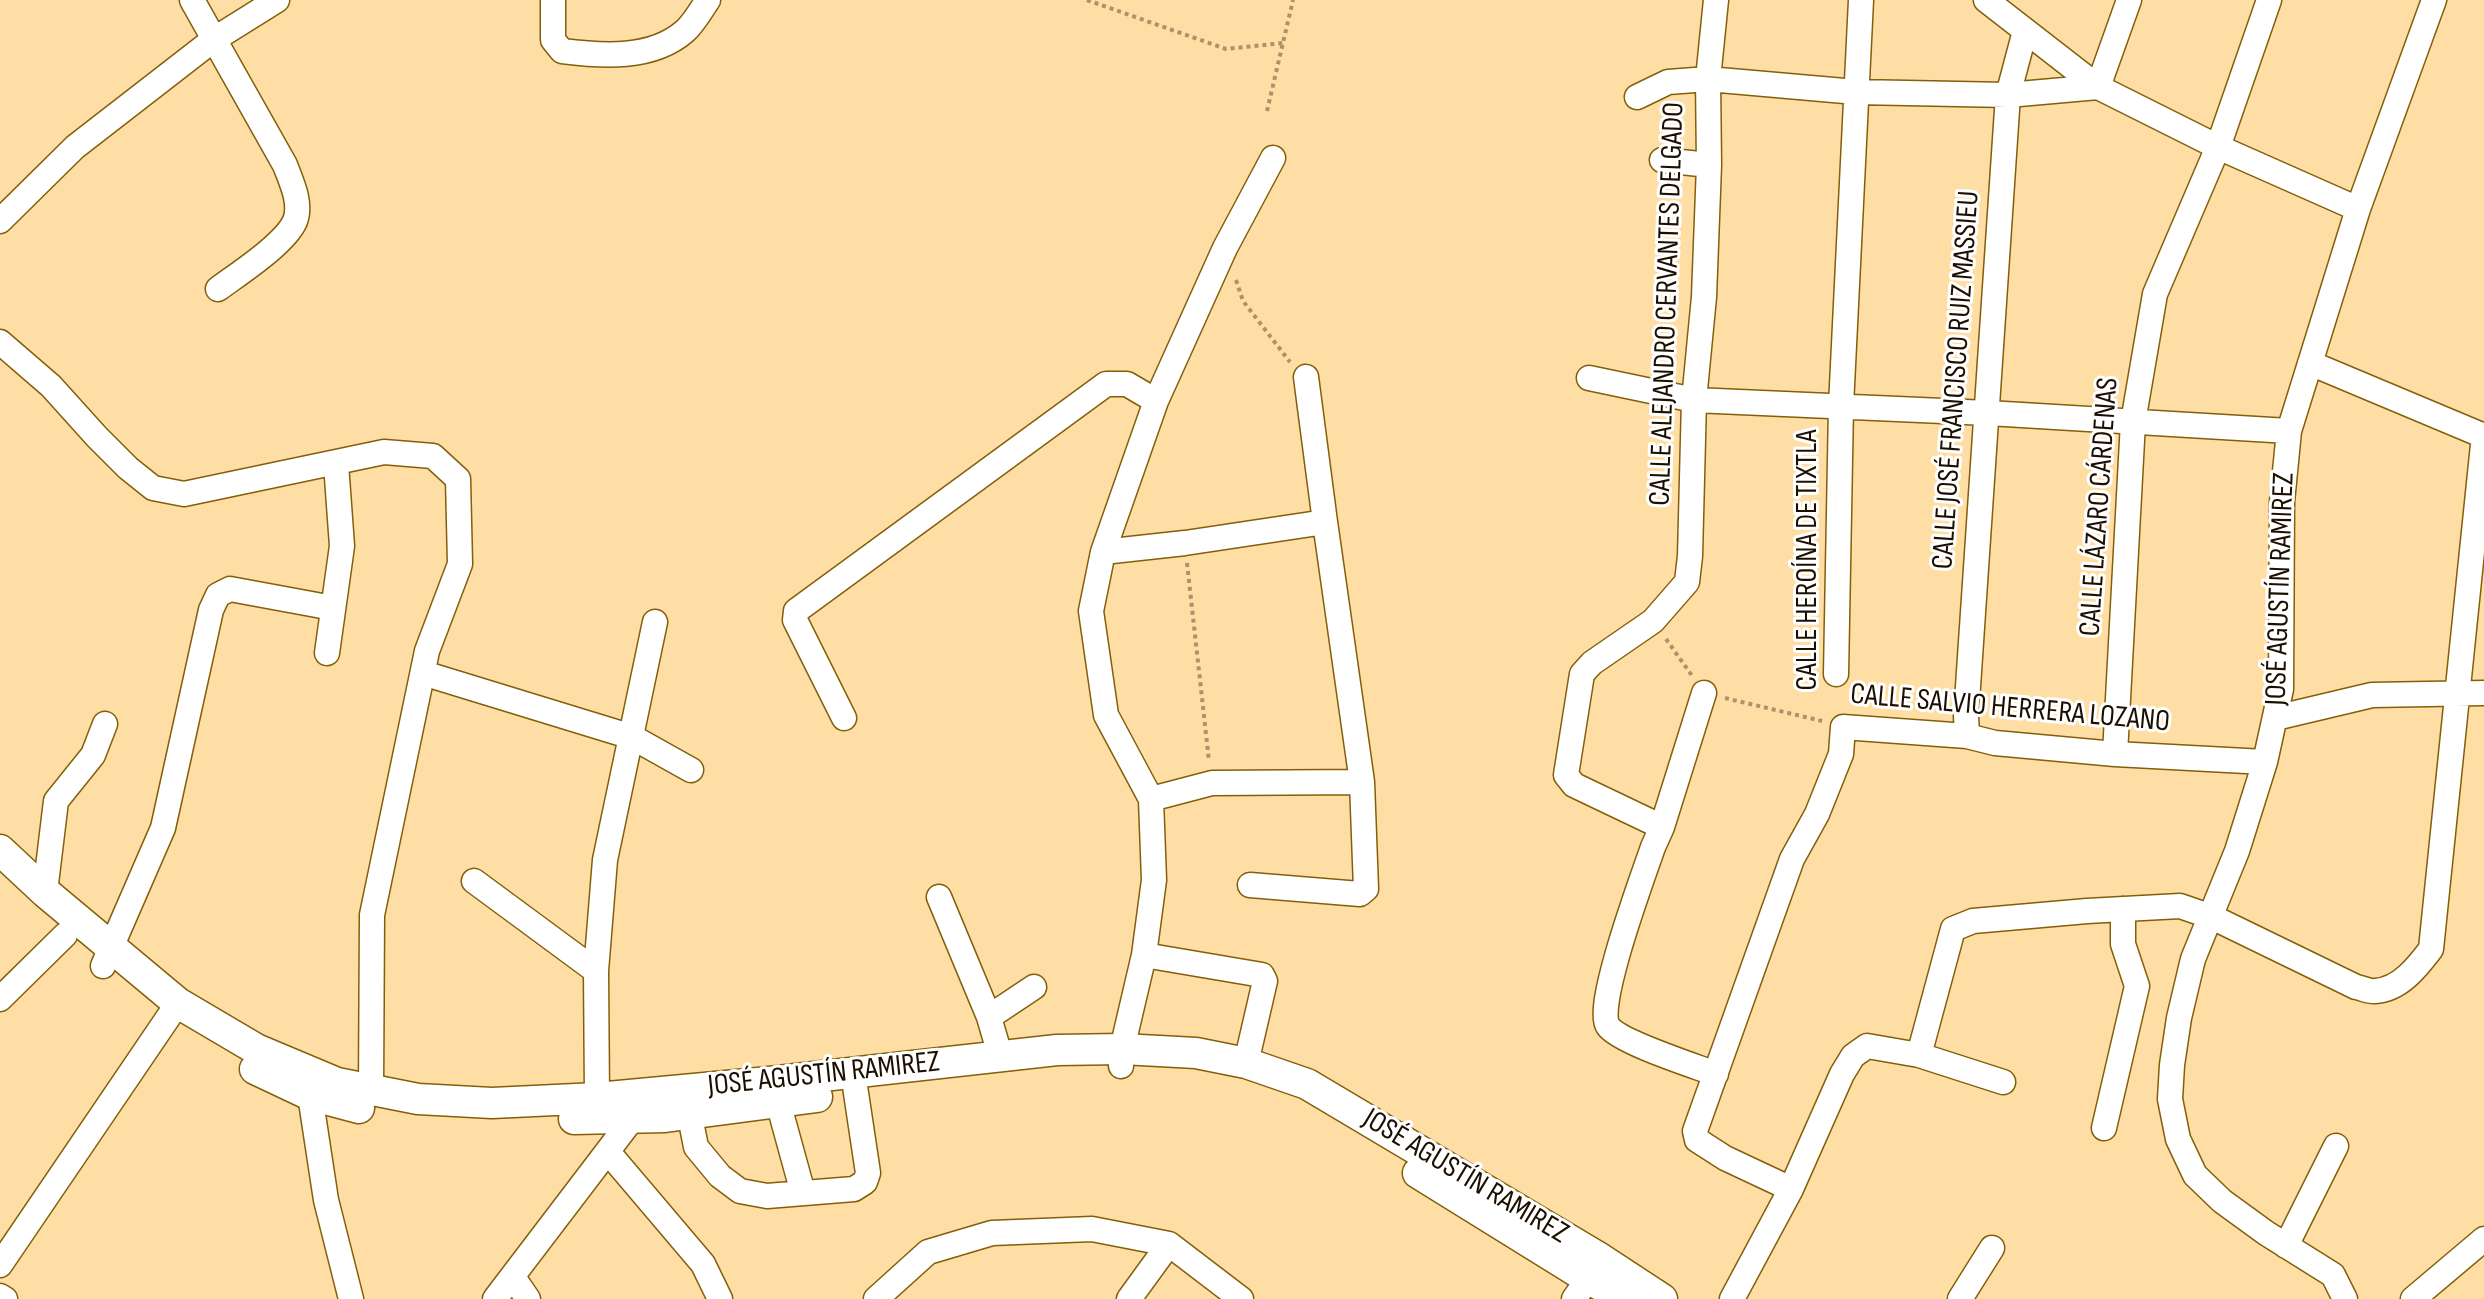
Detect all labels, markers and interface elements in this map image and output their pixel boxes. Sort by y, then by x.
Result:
street label: CALLE ALEJANDRO CERVANTES DELGADO [1643,102,1693,506]
street label: CALLE JOSÉ FRANCISCO RUIZ MASSIEU [1926,190,1988,570]
street label: CALLE LÁZARO CÁRDENAS [2073,376,2127,638]
street label: CALLE HEROÍNA DE TIXTLA [1790,430,1826,690]
street label: JOSÉ AGUSTÍN RAMIREZ [2259,472,2303,706]
street label: CALLE SALVIO HERRERA LOZANO [1849,677,2171,741]
street label: JOSÉ AGUSTÍN RAMIREZ [706,1045,942,1105]
street label: JOSÉ AGUSTÍN RAMIREZ [1356,1102,1574,1252]

